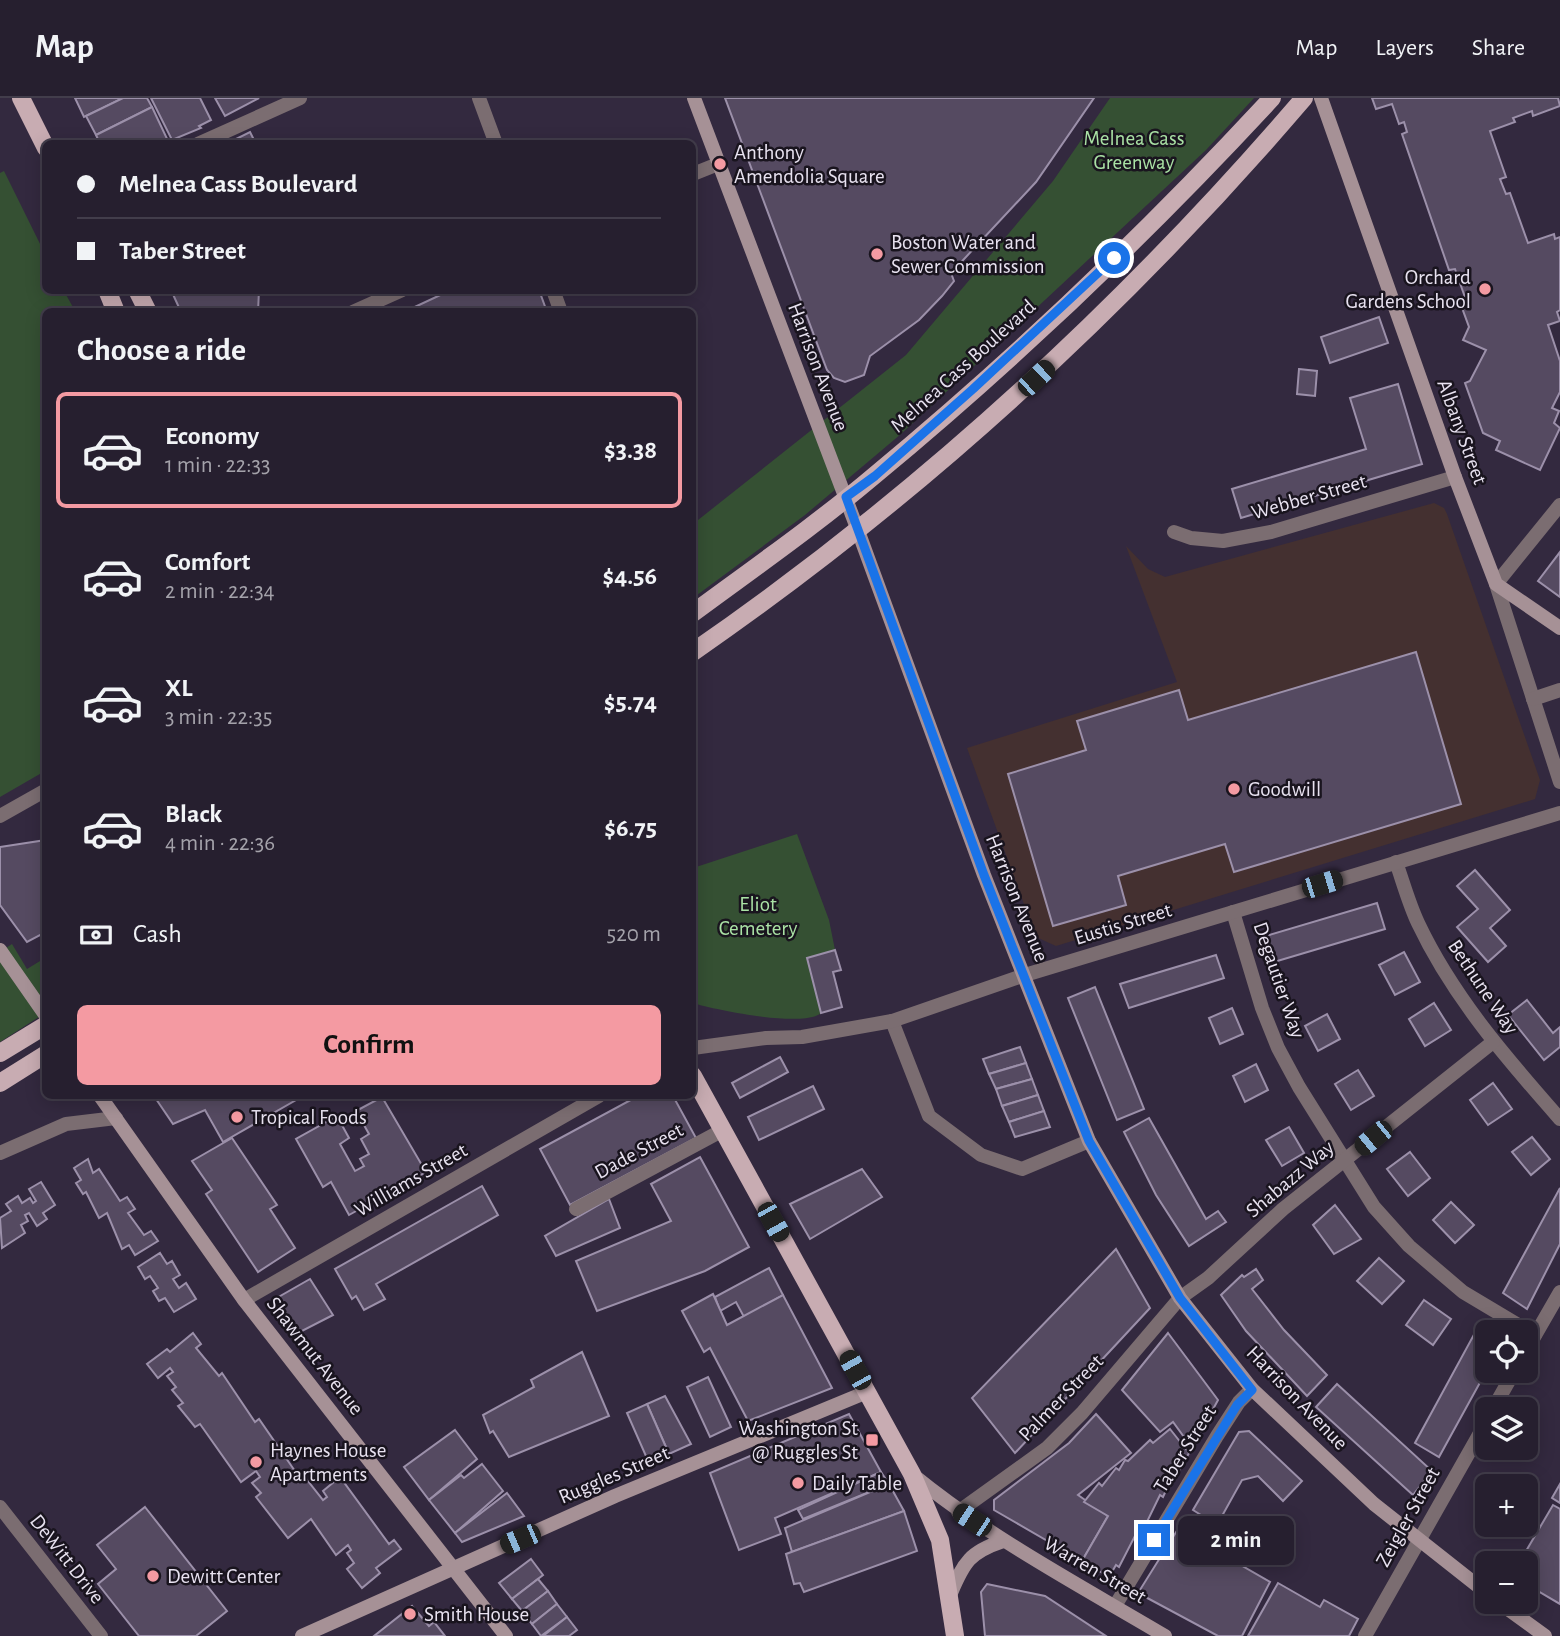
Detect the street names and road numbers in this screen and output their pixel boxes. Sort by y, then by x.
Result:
street label: Melnea Cass Boulevard [887,296,1040,436]
street label: Harrison Avenue [784,300,852,434]
street label: Albany Street [1433,377,1491,488]
street label: Webber Street [1249,470,1369,523]
street label: Harrison Avenue [982,831,1052,965]
street label: Eustis Street [1072,899,1174,949]
street label: Degautier Way [1249,919,1309,1041]
street label: Bethune Way [1444,936,1522,1038]
street label: Dade Street [591,1119,687,1183]
street label: Shabazz Way [1242,1136,1338,1222]
street label: Williams Street [351,1139,471,1221]
street label: Shawmut Avenue [263,1293,367,1419]
street label: Harrison Avenue [1242,1342,1352,1454]
street label: Palmer Street [1015,1350,1107,1445]
street label: Taber Street [1150,1401,1220,1496]
street label: Ruggles Street [556,1442,673,1508]
street label: Zeigler Street [1372,1464,1444,1570]
street label: DeWitt Drive [26,1511,108,1607]
street label: Warren Street [1040,1532,1150,1608]

